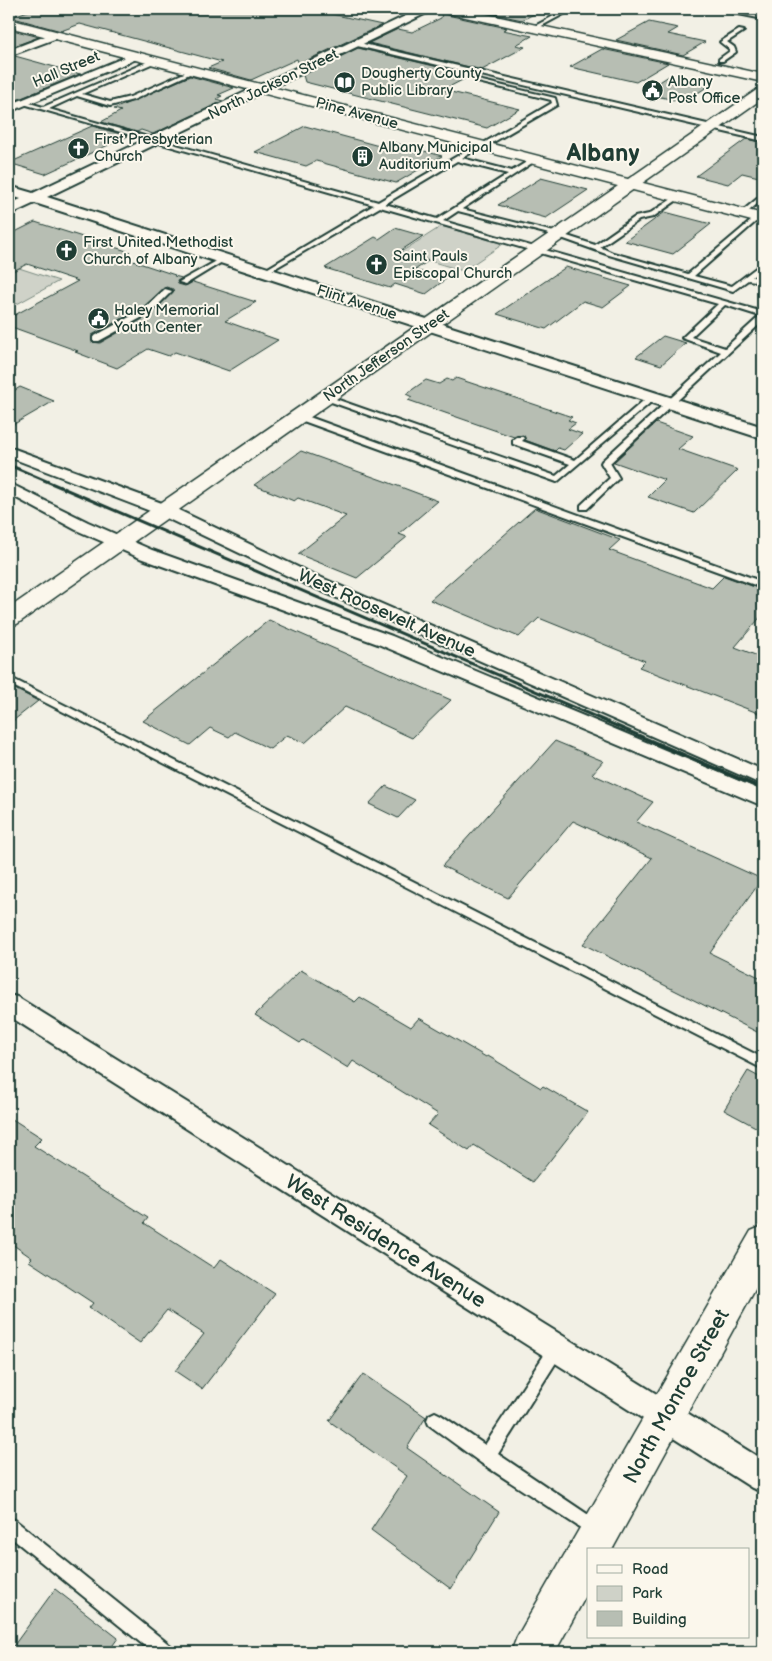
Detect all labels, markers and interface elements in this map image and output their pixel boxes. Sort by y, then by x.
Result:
street label: North Jackson Street [205,45,342,124]
street label: Hall Street [30,47,103,92]
place label: Dougherty County Public Library [361,64,482,100]
library icon: Dougherty County Public Library [333,70,357,94]
place label: Albany Post Office [668,72,741,108]
public building icon: Albany Post Office [640,78,664,102]
street label: Pine Avenue [314,93,400,134]
place label: First Presbyterian Church [94,130,213,166]
church icon: First Presbyterian Church [66,136,90,160]
place label: Albany Municipal Auditorium [379,138,492,174]
district label: Albany [566,139,639,168]
building icon: Albany Municipal Auditorium [351,144,375,168]
place label: First United Methodist Church of Albany [83,233,233,269]
church icon: First United Methodist Church of Albany [55,239,79,263]
place label: Saint Pauls Episcopal Church [393,247,512,283]
church icon: Saint Pauls Episcopal Church [365,253,389,277]
street label: Flint Avenue [314,281,399,324]
place label: Haley Memorial Youth Center [113,301,219,337]
street label: North Jefferson Street [320,305,453,406]
public building icon: Haley Memorial Youth Center [86,307,110,331]
street label: West Roosevelt Avenue [295,565,479,662]
street label: West Residence Avenue [281,1169,491,1313]
street label: North Monroe Street [618,1304,735,1488]
legend [587,1548,750,1638]
text: Road [632,1560,668,1579]
text: Park [632,1584,663,1603]
text: Building [632,1610,687,1629]

